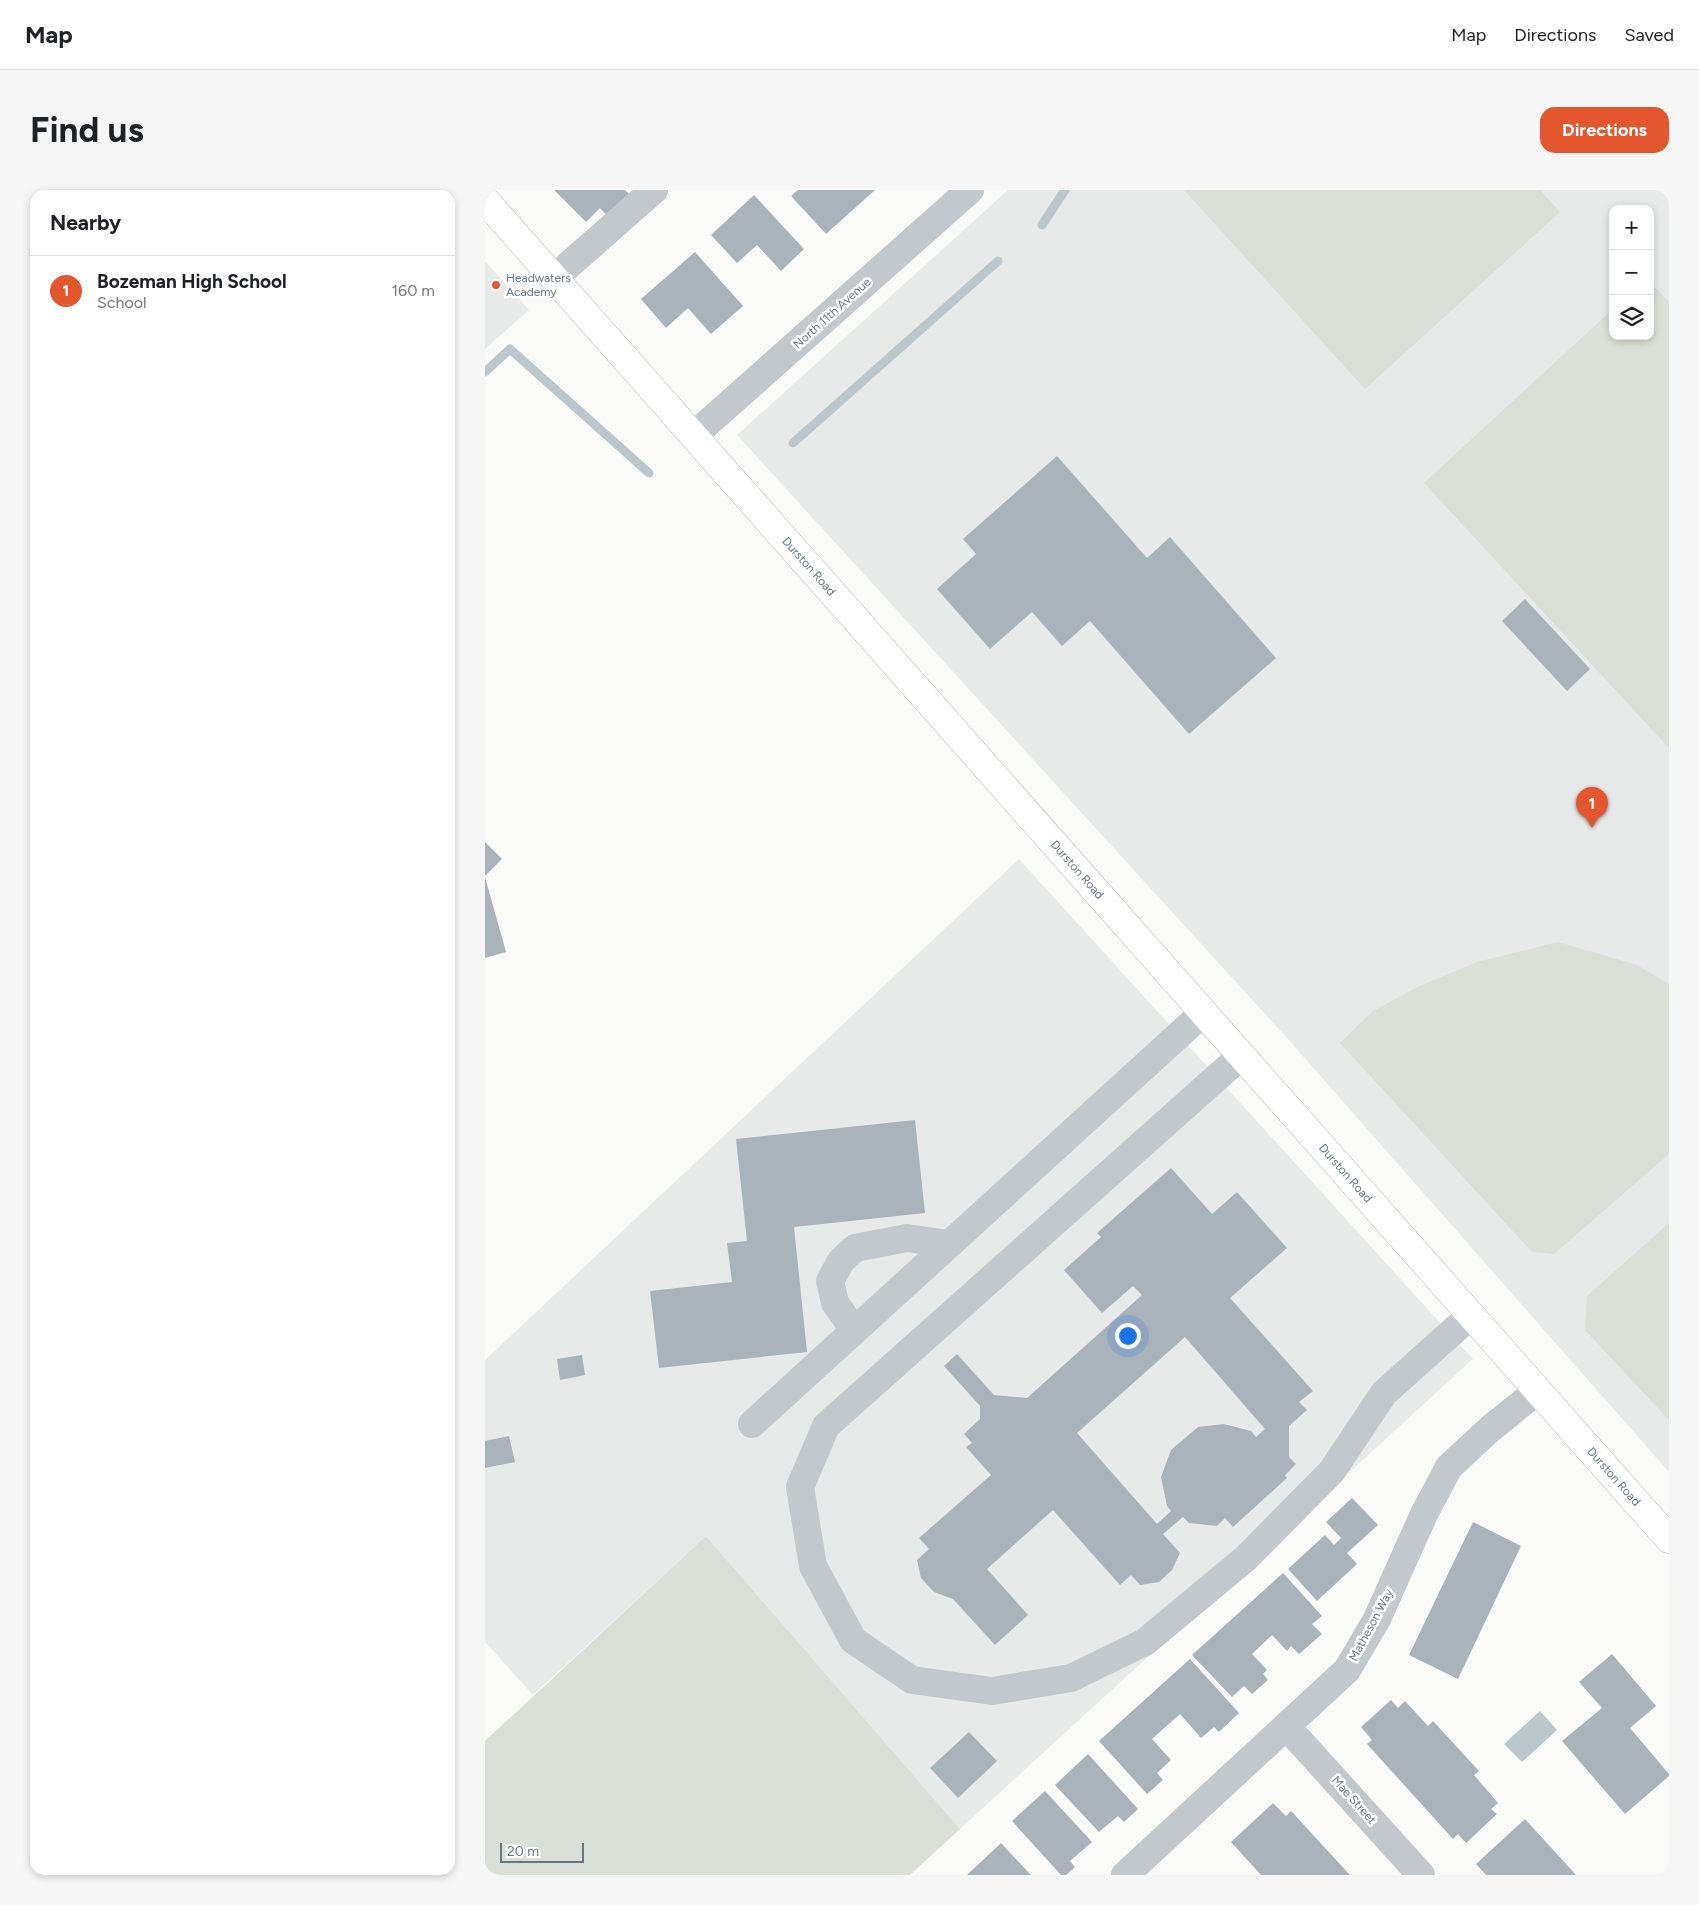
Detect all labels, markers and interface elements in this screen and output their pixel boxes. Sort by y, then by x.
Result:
text: Map [25,20,73,49]
text: Map [1451,24,1486,46]
text: Directions [1514,24,1596,46]
text: Saved [1624,24,1674,46]
button: Directions [1540,107,1669,153]
text: Find us [30,109,144,151]
map controls [1609,205,1654,340]
button: + [1609,205,1654,250]
text: Nearby [50,210,121,235]
button: − [1609,250,1654,295]
text: Bozeman High School [97,270,287,293]
place label: Headwaters Academy [506,271,571,299]
street label: North 11th Avenue [790,274,874,351]
marker: Headwaters Academy [490,279,502,291]
text: 1 [63,281,69,300]
text: 160 m [392,281,435,300]
text: School [97,293,147,312]
button: layers [1609,295,1654,340]
street label: Durston Road [779,534,838,598]
pin: 1 [1576,787,1608,828]
street label: Durston Road [1048,838,1107,902]
street label: Durston Road [1316,1141,1375,1205]
your location [1115,1323,1141,1349]
street label: Durston Road [1584,1444,1643,1509]
street label: Matheson Way [1346,1586,1396,1663]
street label: Mae Street [1329,1773,1379,1827]
scale bar [500,1840,584,1863]
text: 20 m [507,1843,539,1860]

